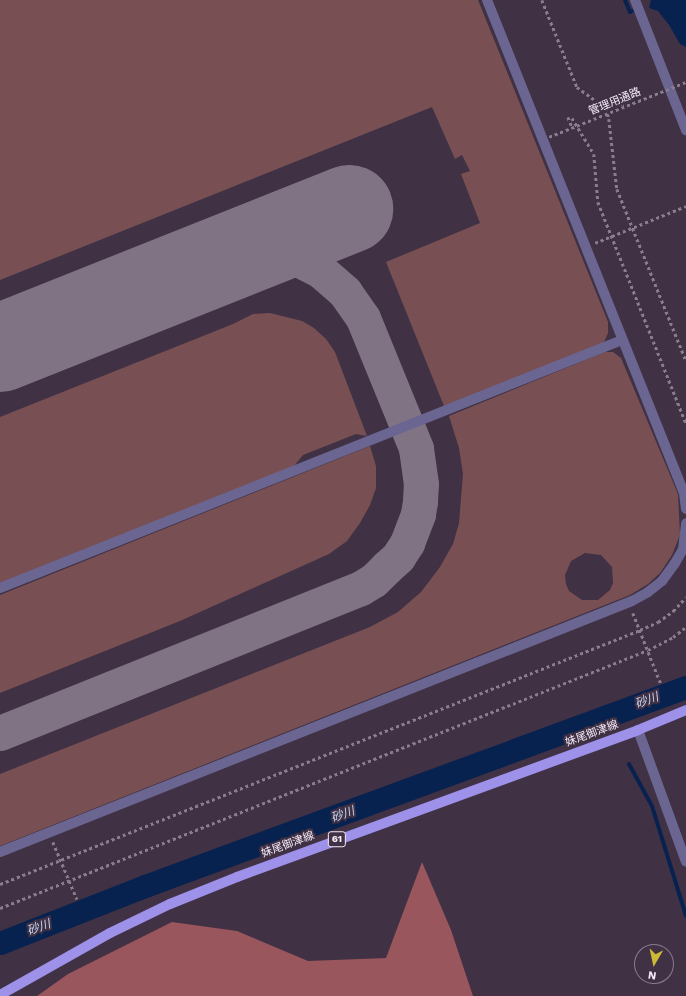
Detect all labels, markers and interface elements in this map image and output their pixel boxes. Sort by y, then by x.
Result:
street label: 管理用通路 [587,86,643,118]
water label: 砂川 [633,690,661,712]
street label: 妹尾御津線 [564,718,620,750]
water label: 砂川 [329,804,357,826]
street label: 妹尾御津線 [260,829,316,861]
road number: 61 [327,831,347,847]
water label: 砂川 [25,917,53,939]
north arrow [634,944,674,984]
text: N [647,968,657,982]

